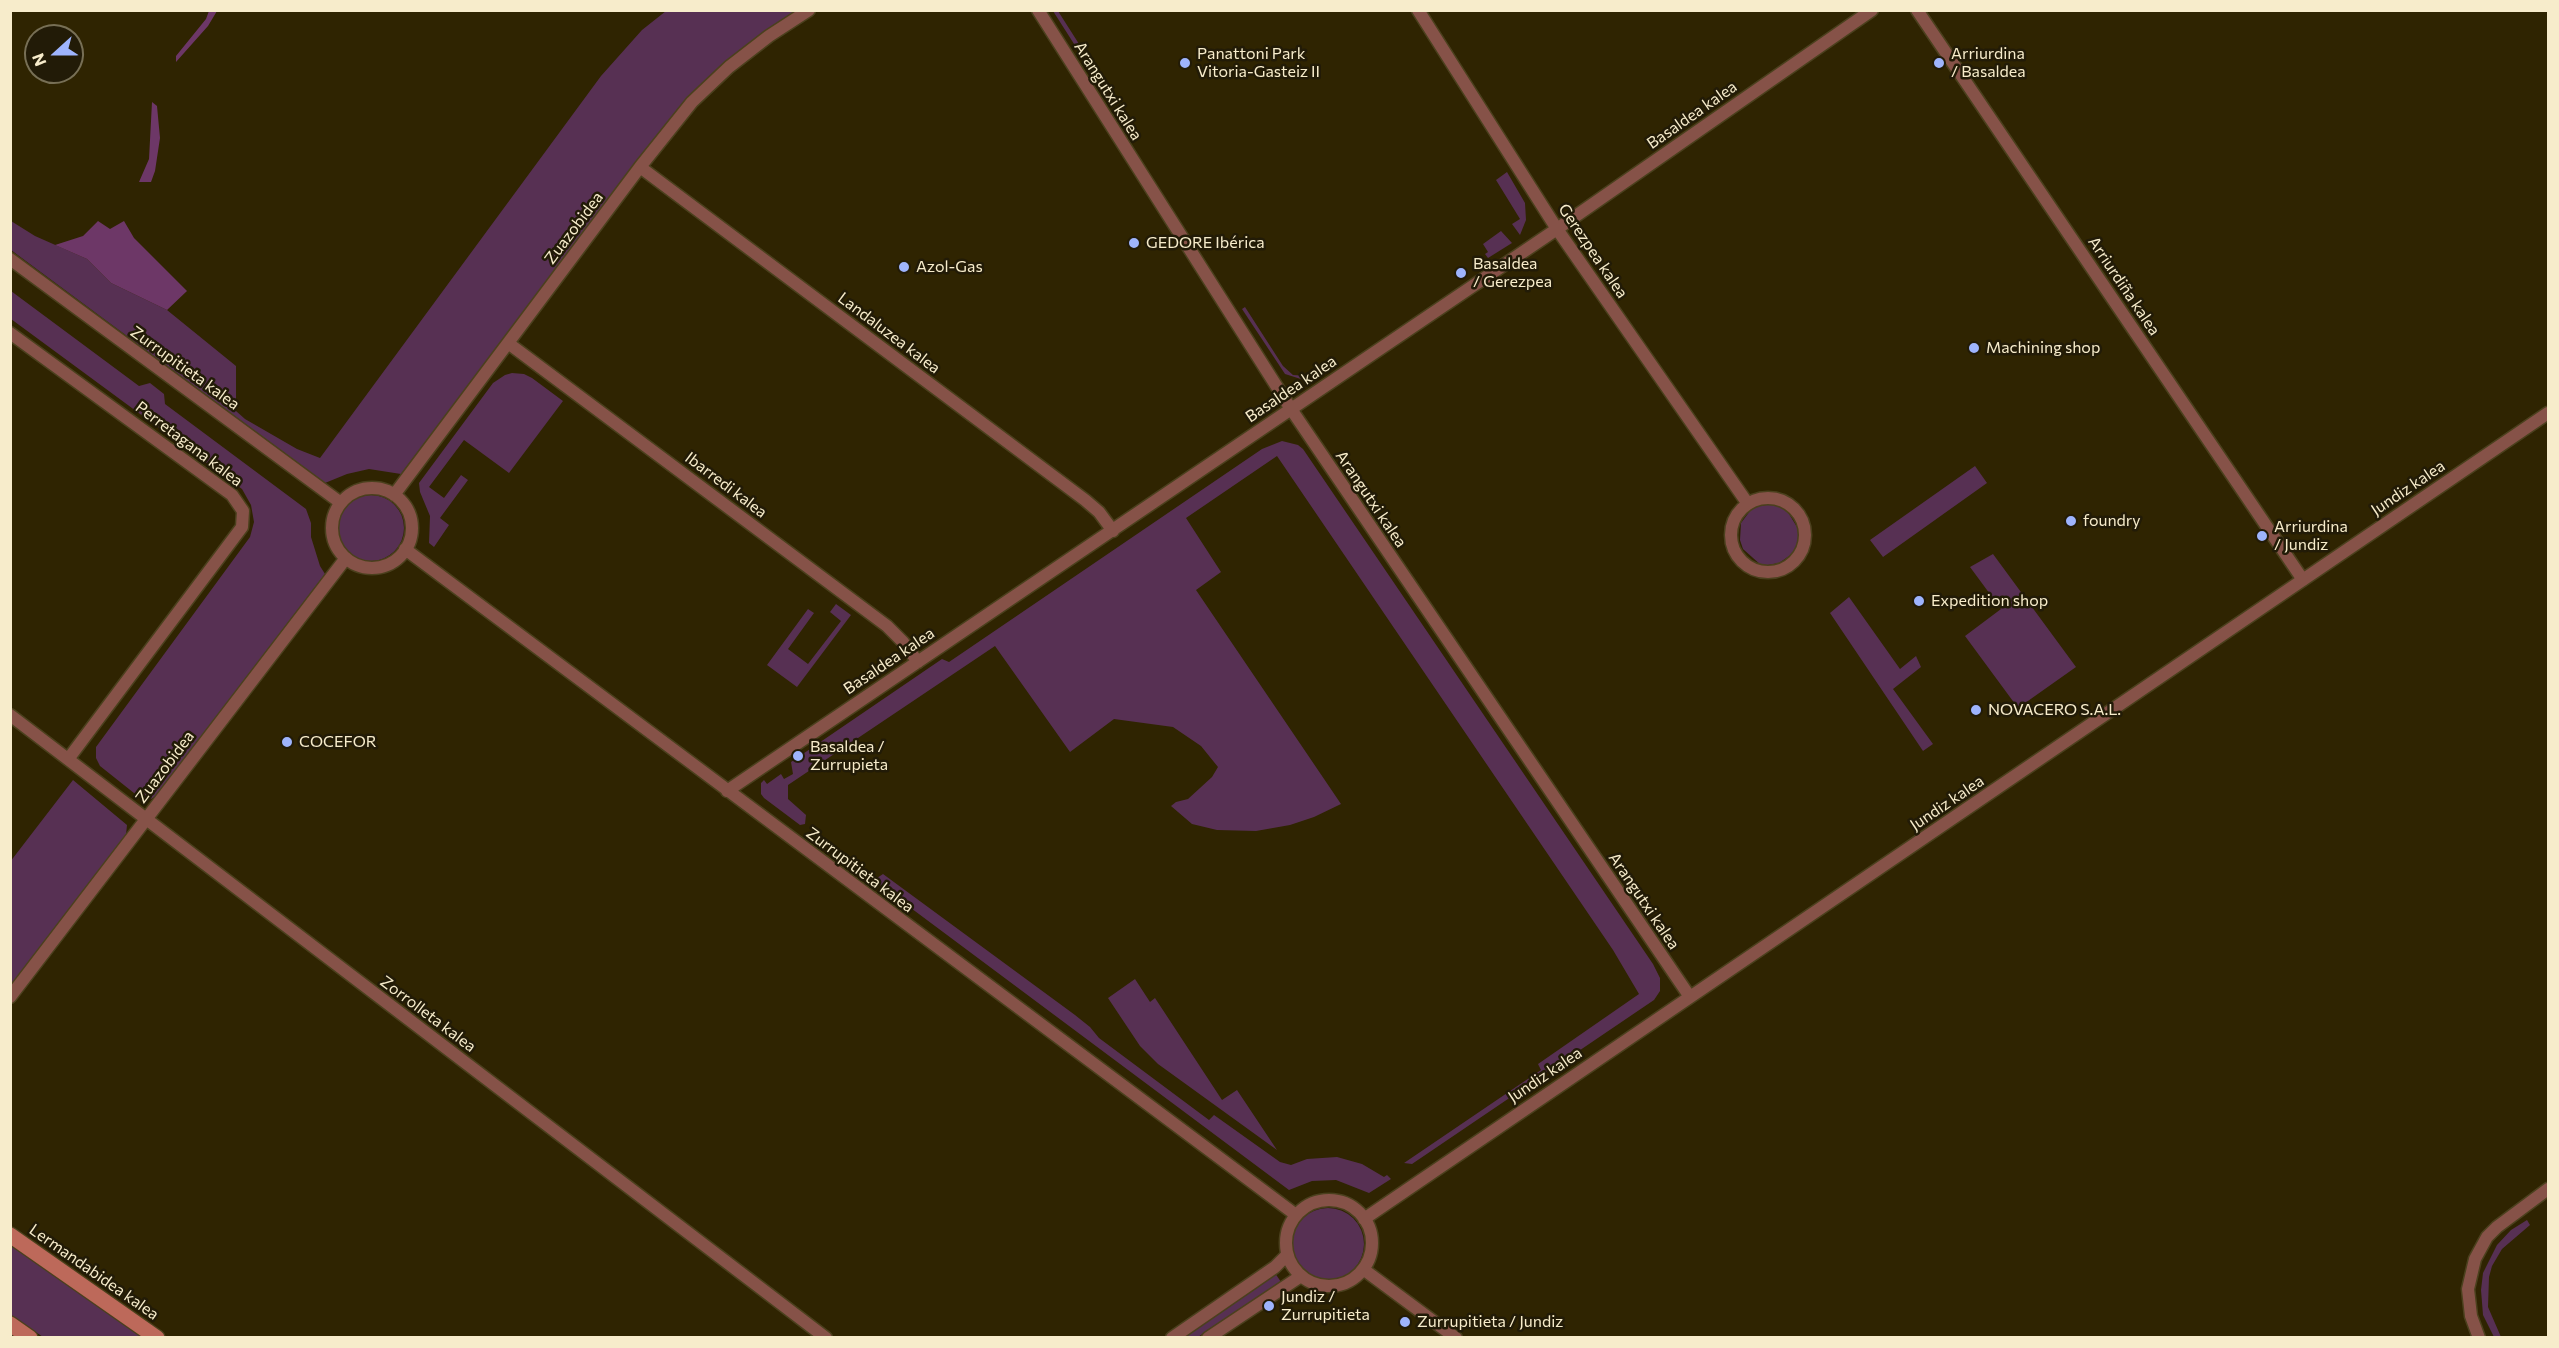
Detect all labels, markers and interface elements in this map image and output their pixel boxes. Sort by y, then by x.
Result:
north arrow [24,24,84,84]
street label: Arangutxi kalea [1070,38,1146,144]
place label: Panattoni Park Vitoria-Gasteiz II [1197,44,1320,82]
place label: Arriurdina / Basaldea [1951,44,2026,82]
text: N [28,51,50,69]
marker: Panattoni Park Vitoria-Gasteiz II [1178,56,1192,70]
marker: Arriurdina / Basaldea [1932,56,1946,70]
street label: Basaldea kalea [1643,77,1741,153]
street label: Zuazobidea [541,188,607,268]
street label: Gerezpea kalea [1554,200,1632,302]
place label: GEDORE Ibérica [1146,233,1265,253]
street label: Arriurdiña kalea [2084,233,2164,339]
marker: GEDORE Ibérica [1127,236,1141,250]
place label: Basaldea / Gerezpea [1473,254,1552,292]
place label: Azol-Gas [916,257,983,277]
marker: Azol-Gas [897,260,911,274]
marker: Basaldea / Gerezpea [1454,266,1468,280]
street label: Landaluzea kalea [834,288,944,378]
street label: Zurrupitieta kalea [127,322,243,414]
place label: Machining shop [1986,338,2100,358]
marker: Machining shop [1967,341,1981,355]
street label: Basaldea kalea [1242,352,1340,426]
street label: Perretagana kalea [132,397,246,491]
street label: Arangutxi kalea [1332,447,1410,551]
street label: Ibarredi kalea [681,448,771,522]
street label: Jundiz kalea [2367,456,2449,520]
place label: foundry [2083,511,2141,531]
marker: foundry [2064,514,2078,528]
place label: Arriurdina / Jundiz [2274,517,2348,555]
marker: Arriurdina / Jundiz [2255,529,2269,543]
place label: Expedition shop [1931,591,2048,611]
marker: Expedition shop [1912,594,1926,608]
street label: Basaldea kalea [840,624,938,698]
place label: NOVACERO S.A.L. [1988,700,2121,720]
marker: NOVACERO S.A.L. [1969,703,1983,717]
street label: Zuazobidea [132,727,198,807]
place label: COCEFOR [299,732,376,752]
marker: COCEFOR [280,735,294,749]
place label: Basaldea / Zurrupieta [810,737,888,775]
marker: Basaldea / Zurrupieta [791,749,805,763]
street label: Jundiz kalea [1906,771,1988,835]
street label: Zurrupitieta kalea [802,823,918,917]
street label: Arangutxi kalea [1605,849,1683,953]
street label: Zorrolleta kalea [376,972,480,1056]
street label: Jundiz kalea [1504,1043,1586,1107]
street label: Lermandabidea kalea [26,1220,162,1324]
place label: Jundiz / Zurrupitieta [1281,1287,1370,1325]
marker: Jundiz / Zurrupitieta [1262,1299,1276,1313]
place label: Zurrupitieta / Jundiz [1417,1312,1563,1332]
marker: Zurrupitieta / Jundiz [1398,1315,1412,1329]

